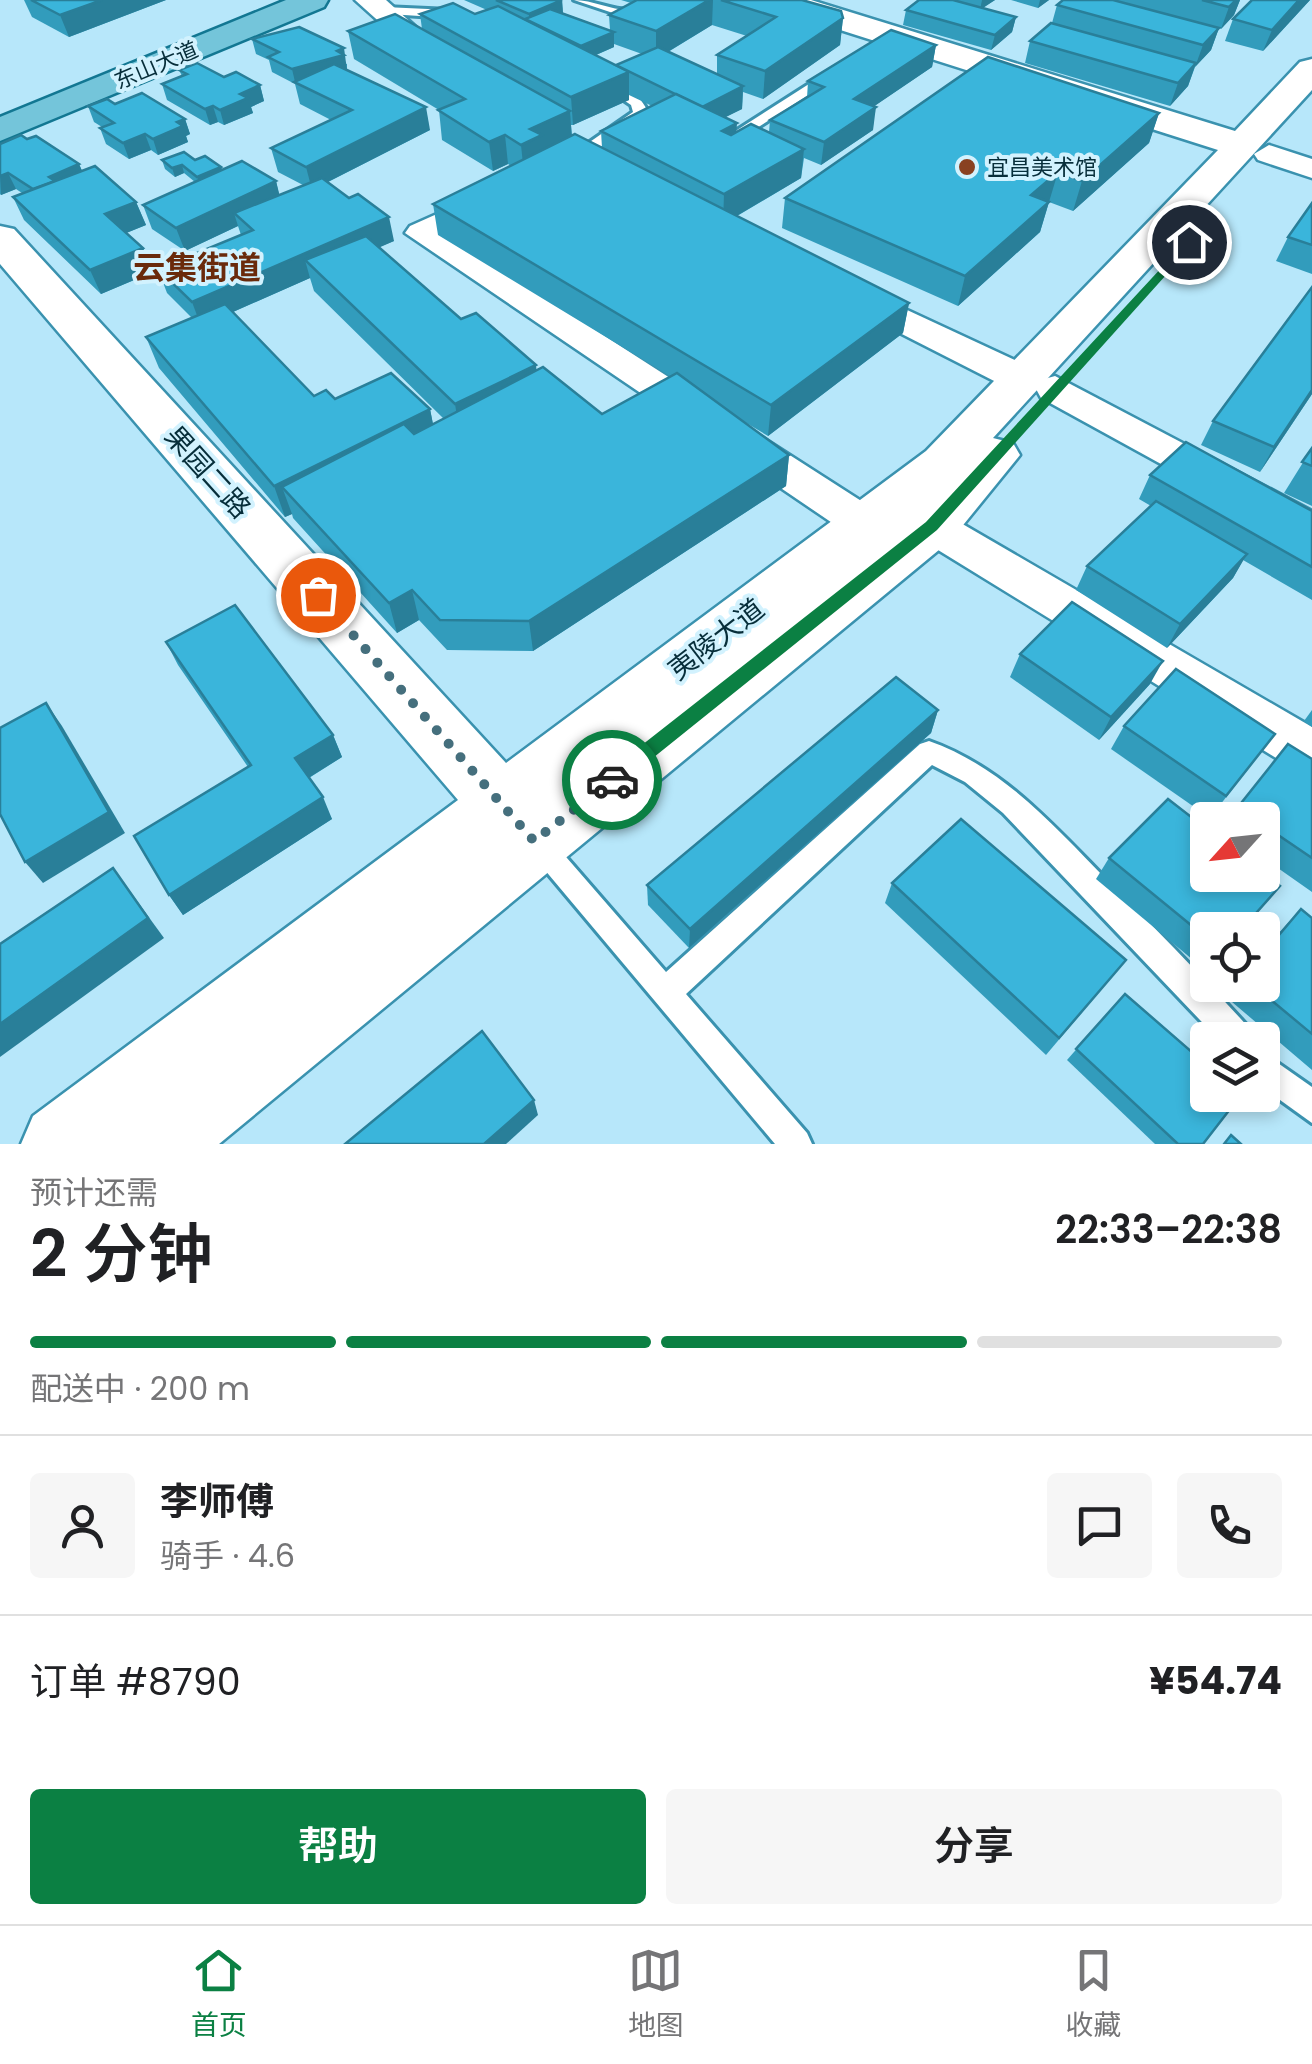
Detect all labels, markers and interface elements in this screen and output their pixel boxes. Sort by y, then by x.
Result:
street label: 东山大道 [110,34,203,97]
place label: 宜昌美术馆 [987,152,1097,183]
marker: 宜昌美术馆 [956,156,978,178]
pin [1147,200,1232,285]
icon: home [1162,215,1217,270]
district label: 云集街道 [133,245,261,290]
street label: 果园二路 [156,418,260,527]
pin [276,553,361,638]
icon: bag [291,568,346,623]
street label: 夷陵大道 [660,590,772,689]
courier [562,730,662,830]
icon: car [585,753,640,808]
north arrow [1190,802,1280,892]
map controls [1190,802,1280,1112]
button: locate [1190,912,1280,1002]
button: layers [1190,1022,1280,1112]
text: 预计还需 [30,1170,158,1215]
text: 22:33–22:38 [1055,1203,1282,1256]
text: 2 分钟 [30,1209,213,1300]
text: 配送中 · 200 m [30,1366,250,1411]
button: person [30,1473,135,1578]
button: chat [1047,1473,1152,1578]
button: phone [1177,1473,1282,1578]
text: 李师傅 [160,1475,274,1528]
text: 骑手 · 4.6 [160,1533,295,1578]
text: ¥54.74 [1149,1654,1282,1707]
text: 订单 #8790 [30,1655,241,1708]
button: 帮助 [30,1789,646,1904]
button: 分享 [666,1789,1282,1904]
tab: 首页 [191,1943,247,2047]
tab: 地图 [628,1943,684,2047]
tab: 收藏 [1065,1943,1121,2047]

